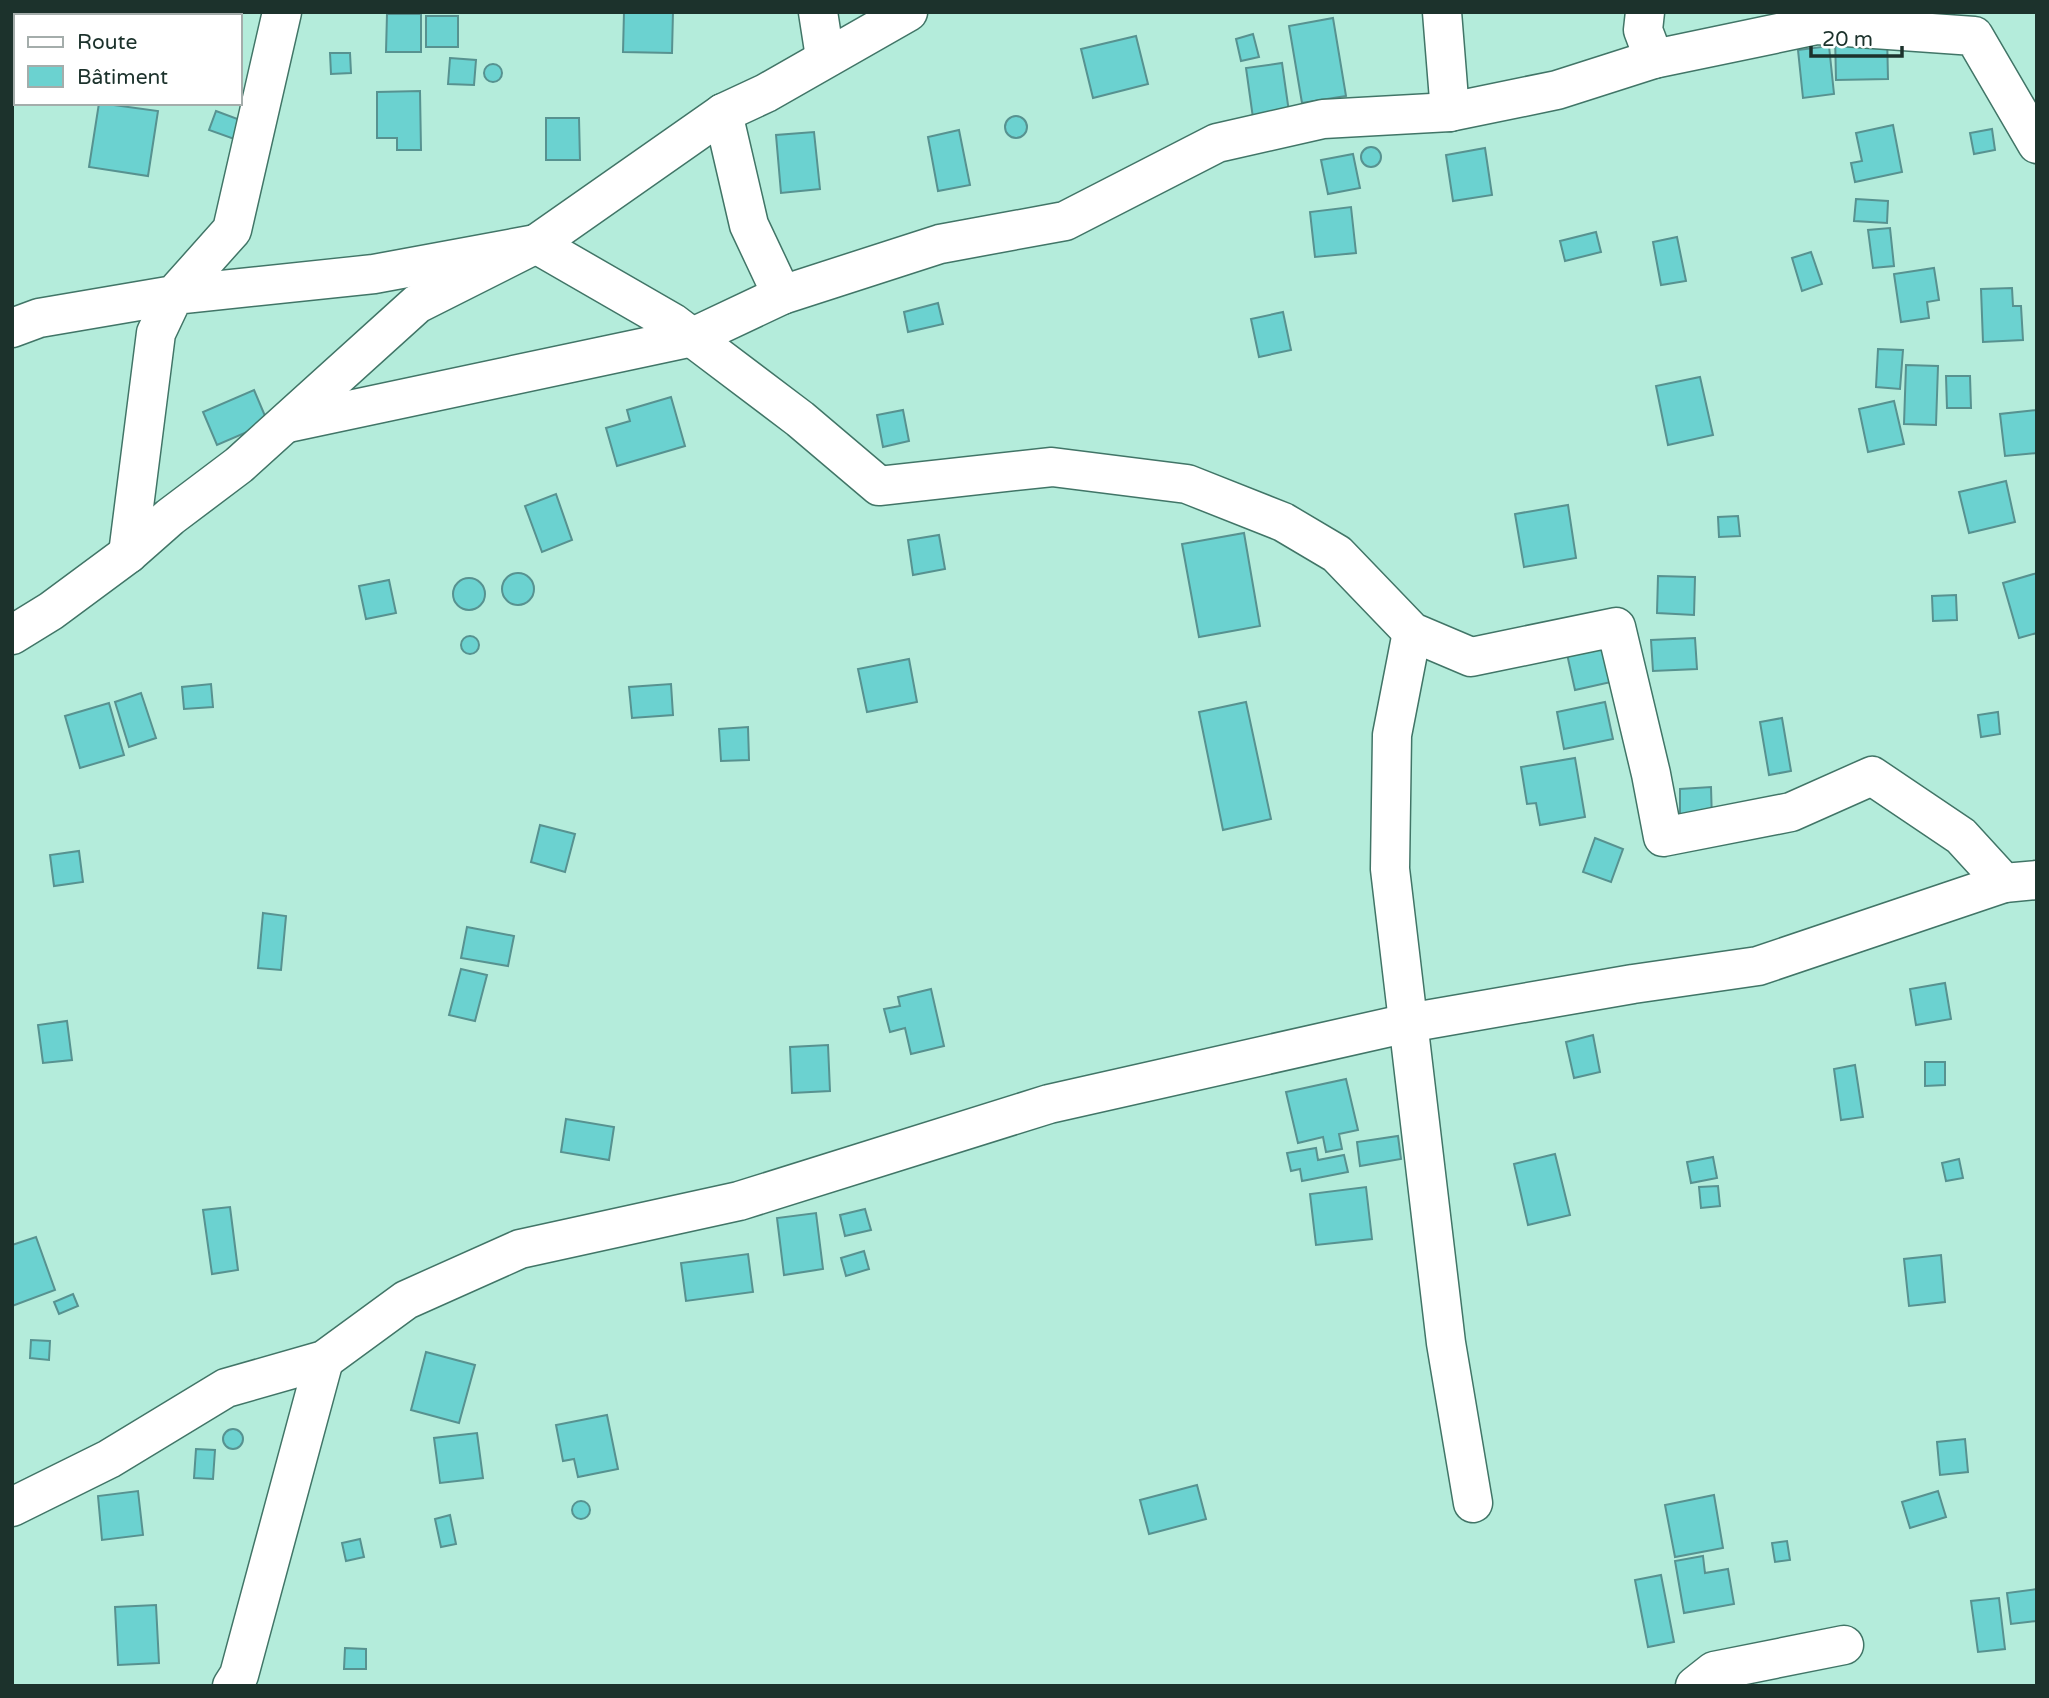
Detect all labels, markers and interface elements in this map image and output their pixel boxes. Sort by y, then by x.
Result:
legend [14,14,242,105]
scale bar [1811,14,1902,58]
text: 20 m [1822,27,1873,52]
text: Route [77,30,137,55]
text: Bâtiment [77,65,168,90]

